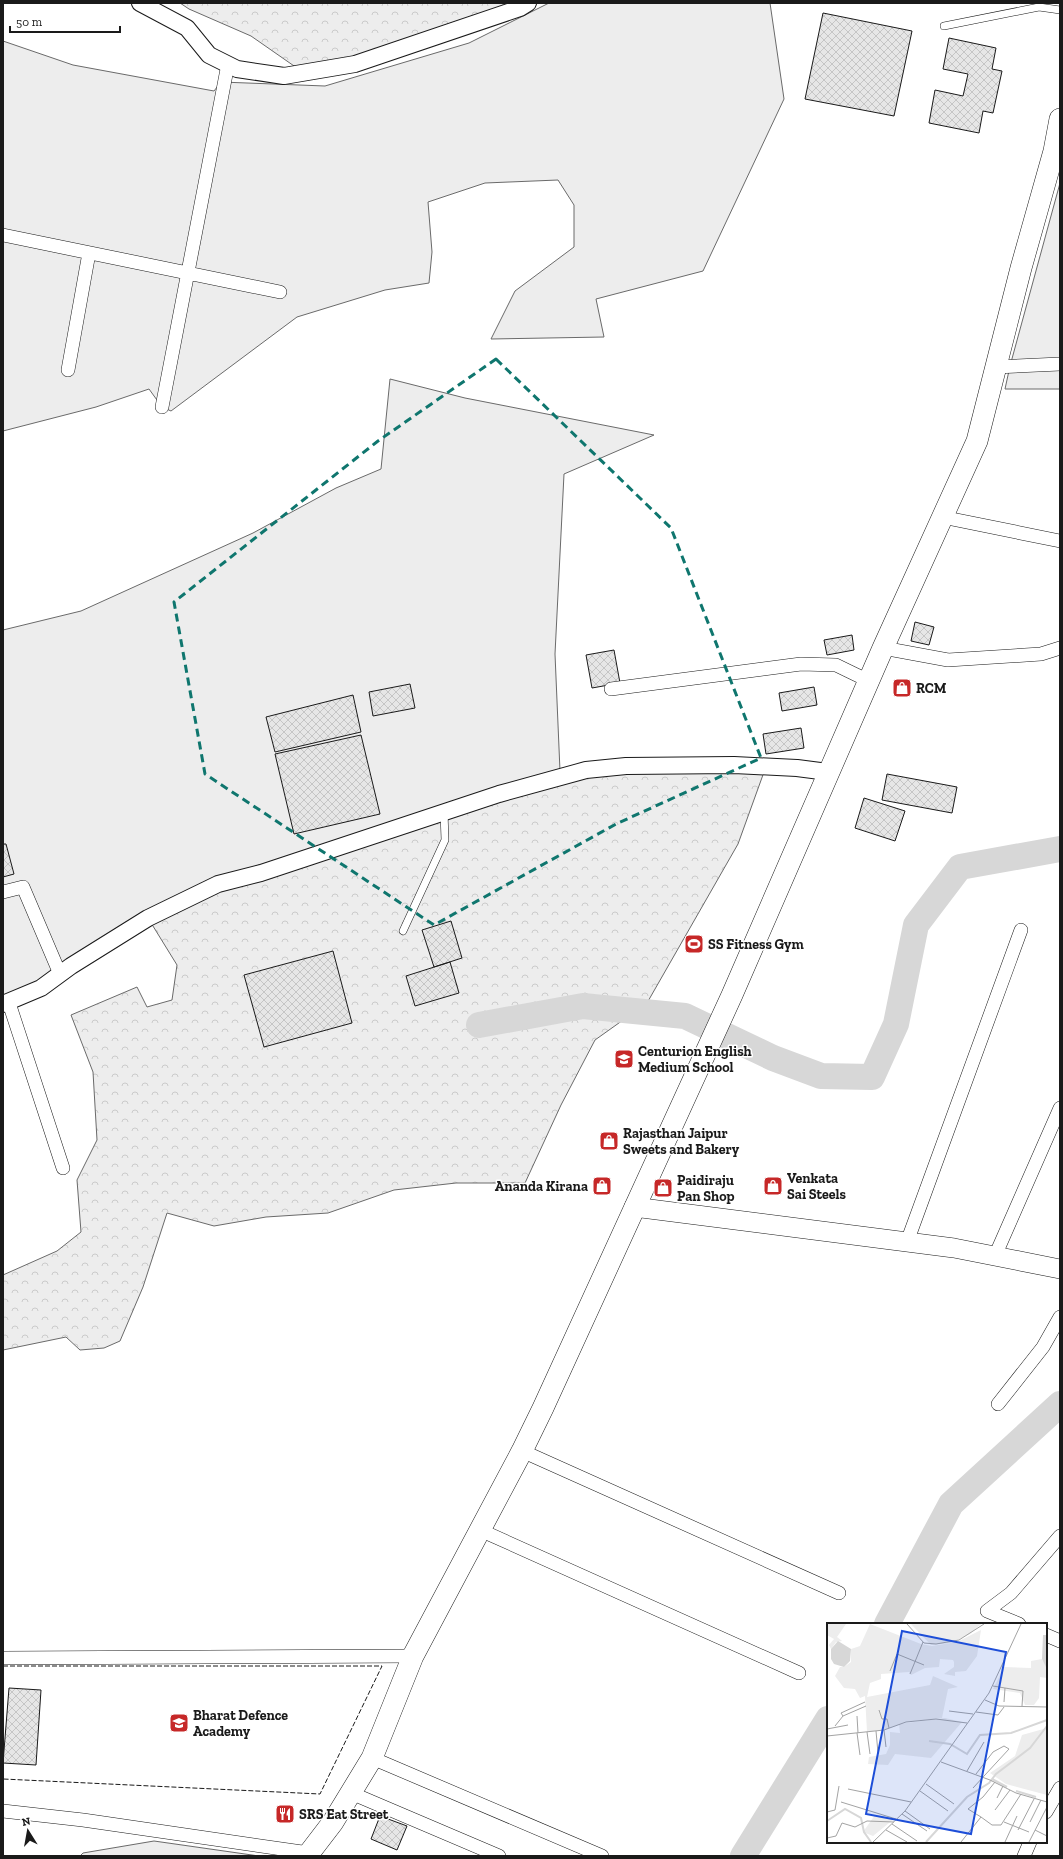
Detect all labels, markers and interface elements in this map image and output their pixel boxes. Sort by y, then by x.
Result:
scale bar [10,8,120,34]
text: 50 m [16,15,43,29]
shop icon: RCM [891,677,913,699]
place label: RCM [916,680,947,697]
sports icon: SS Fitness Gym [683,933,705,955]
place label: SS Fitness Gym [708,936,804,953]
place label: Centurion English Medium School [638,1043,752,1076]
school or university icon: Centurion English Medium School [613,1048,635,1070]
place label: Rajasthan Jaipur Sweets and Bakery [623,1125,740,1158]
shop icon: Rajasthan Jaipur Sweets and Bakery [598,1130,620,1152]
place label: Venkata Sai Steels [787,1170,847,1203]
place label: Paidiraju Pan Shop [677,1172,735,1205]
shop icon: Ananda Kirana [591,1175,613,1197]
shop icon: Venkata Sai Steels [762,1175,784,1197]
shop icon: Paidiraju Pan Shop [652,1177,674,1199]
place label: Ananda Kirana [495,1178,588,1195]
inset map [827,1623,1047,1843]
place label: Bharat Defence Academy [193,1707,288,1740]
school or university icon: Bharat Defence Academy [168,1712,190,1734]
restaurant icon: SRS Eat Street [274,1803,296,1825]
place label: SRS Eat Street [299,1806,389,1823]
north arrow [8,1811,48,1851]
text: N [21,1814,32,1829]

